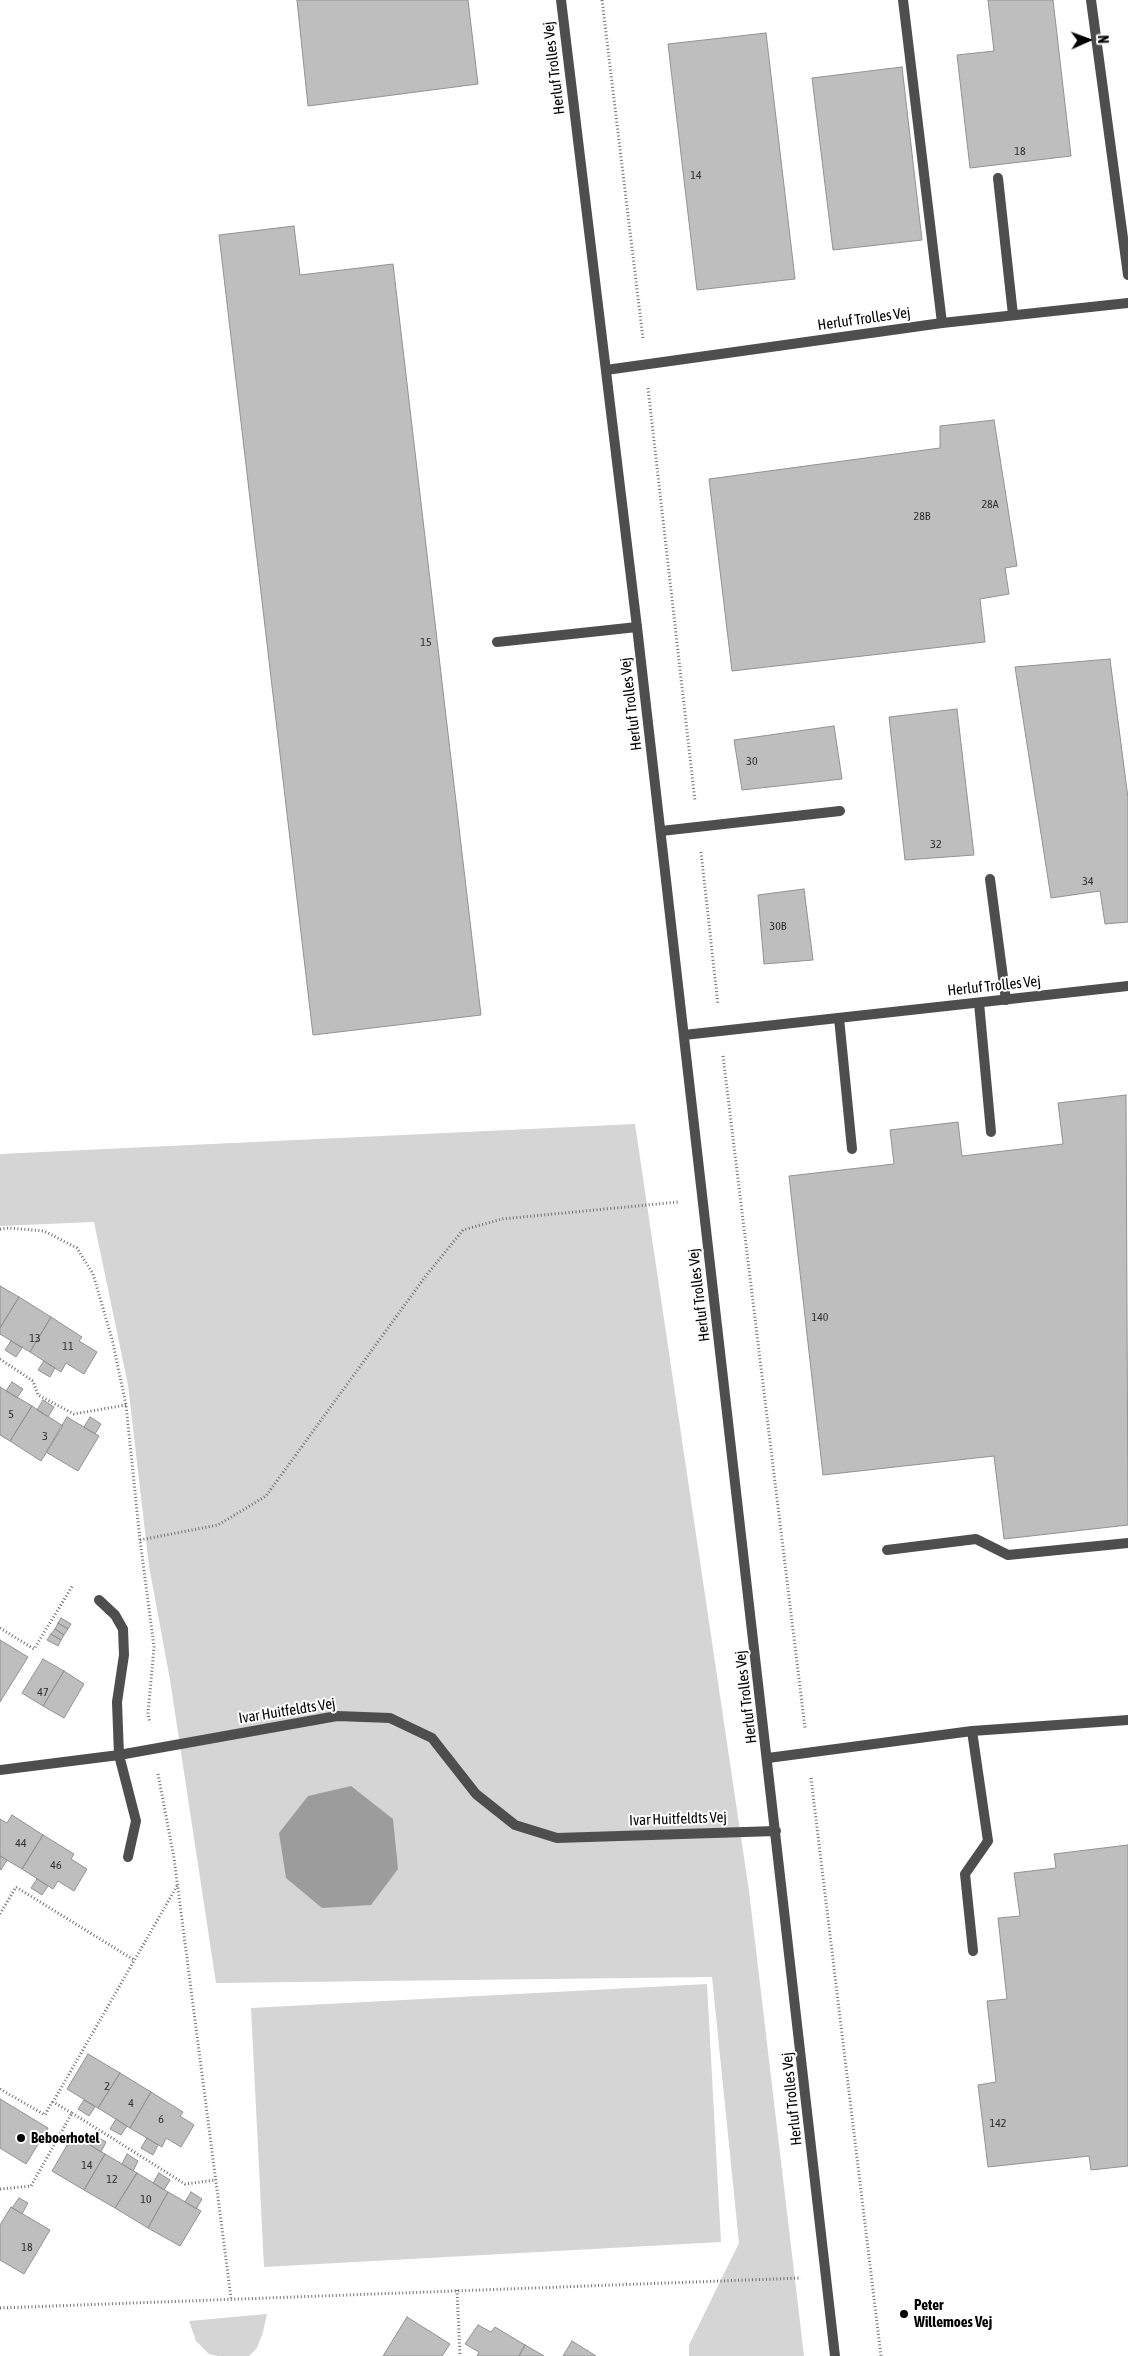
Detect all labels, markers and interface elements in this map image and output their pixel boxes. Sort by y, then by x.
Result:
north arrow [1063,15,1113,65]
street label: Herluf Trolles Vej [539,20,569,116]
text: N [1095,35,1111,44]
house number: 18 [1014,144,1026,158]
house number: 14 [690,168,702,182]
street label: Herluf Trolles Vej [816,304,912,334]
house number: 28A [981,497,999,511]
house number: 28B [914,509,930,523]
house number: 15 [420,635,432,649]
street label: Herluf Trolles Vej [616,656,646,752]
house number: 30 [746,754,758,768]
house number: 32 [930,837,942,851]
house number: 34 [1082,874,1094,888]
house number: 30B [770,919,786,933]
street label: Herluf Trolles Vej [946,972,1042,1000]
street label: Herluf Trolles Vej [684,1247,714,1343]
house number: 140 [812,1310,828,1324]
house number: 13 [29,1331,41,1345]
house number: 11 [62,1339,74,1353]
house number: 5 [8,1407,14,1421]
house number: 3 [42,1429,48,1443]
street label: Herluf Trolles Vej [731,1649,761,1745]
house number: 47 [37,1685,49,1699]
street label: Ivar Huitfeldts Vej [237,1694,337,1728]
street label: Ivar Huitfeldts Vej [629,1808,727,1830]
house number: 44 [15,1836,27,1850]
house number: 46 [50,1858,62,1872]
street label: Herluf Trolles Vej [778,2051,806,2147]
house number: 2 [104,2079,110,2093]
house number: 4 [128,2096,134,2110]
house number: 6 [158,2112,164,2126]
house number: 142 [990,2116,1006,2130]
place label: Beboerhotel [31,2129,100,2147]
marker: Beboerhotel [15,2132,27,2144]
house number: 14 [81,2158,93,2172]
house number: 12 [106,2172,118,2186]
house number: 10 [140,2192,152,2206]
house number: 18 [21,2240,33,2254]
place label: Peter Willemoes Vej [914,2296,992,2331]
marker: Peter Willemoes Vej [898,2308,910,2320]

